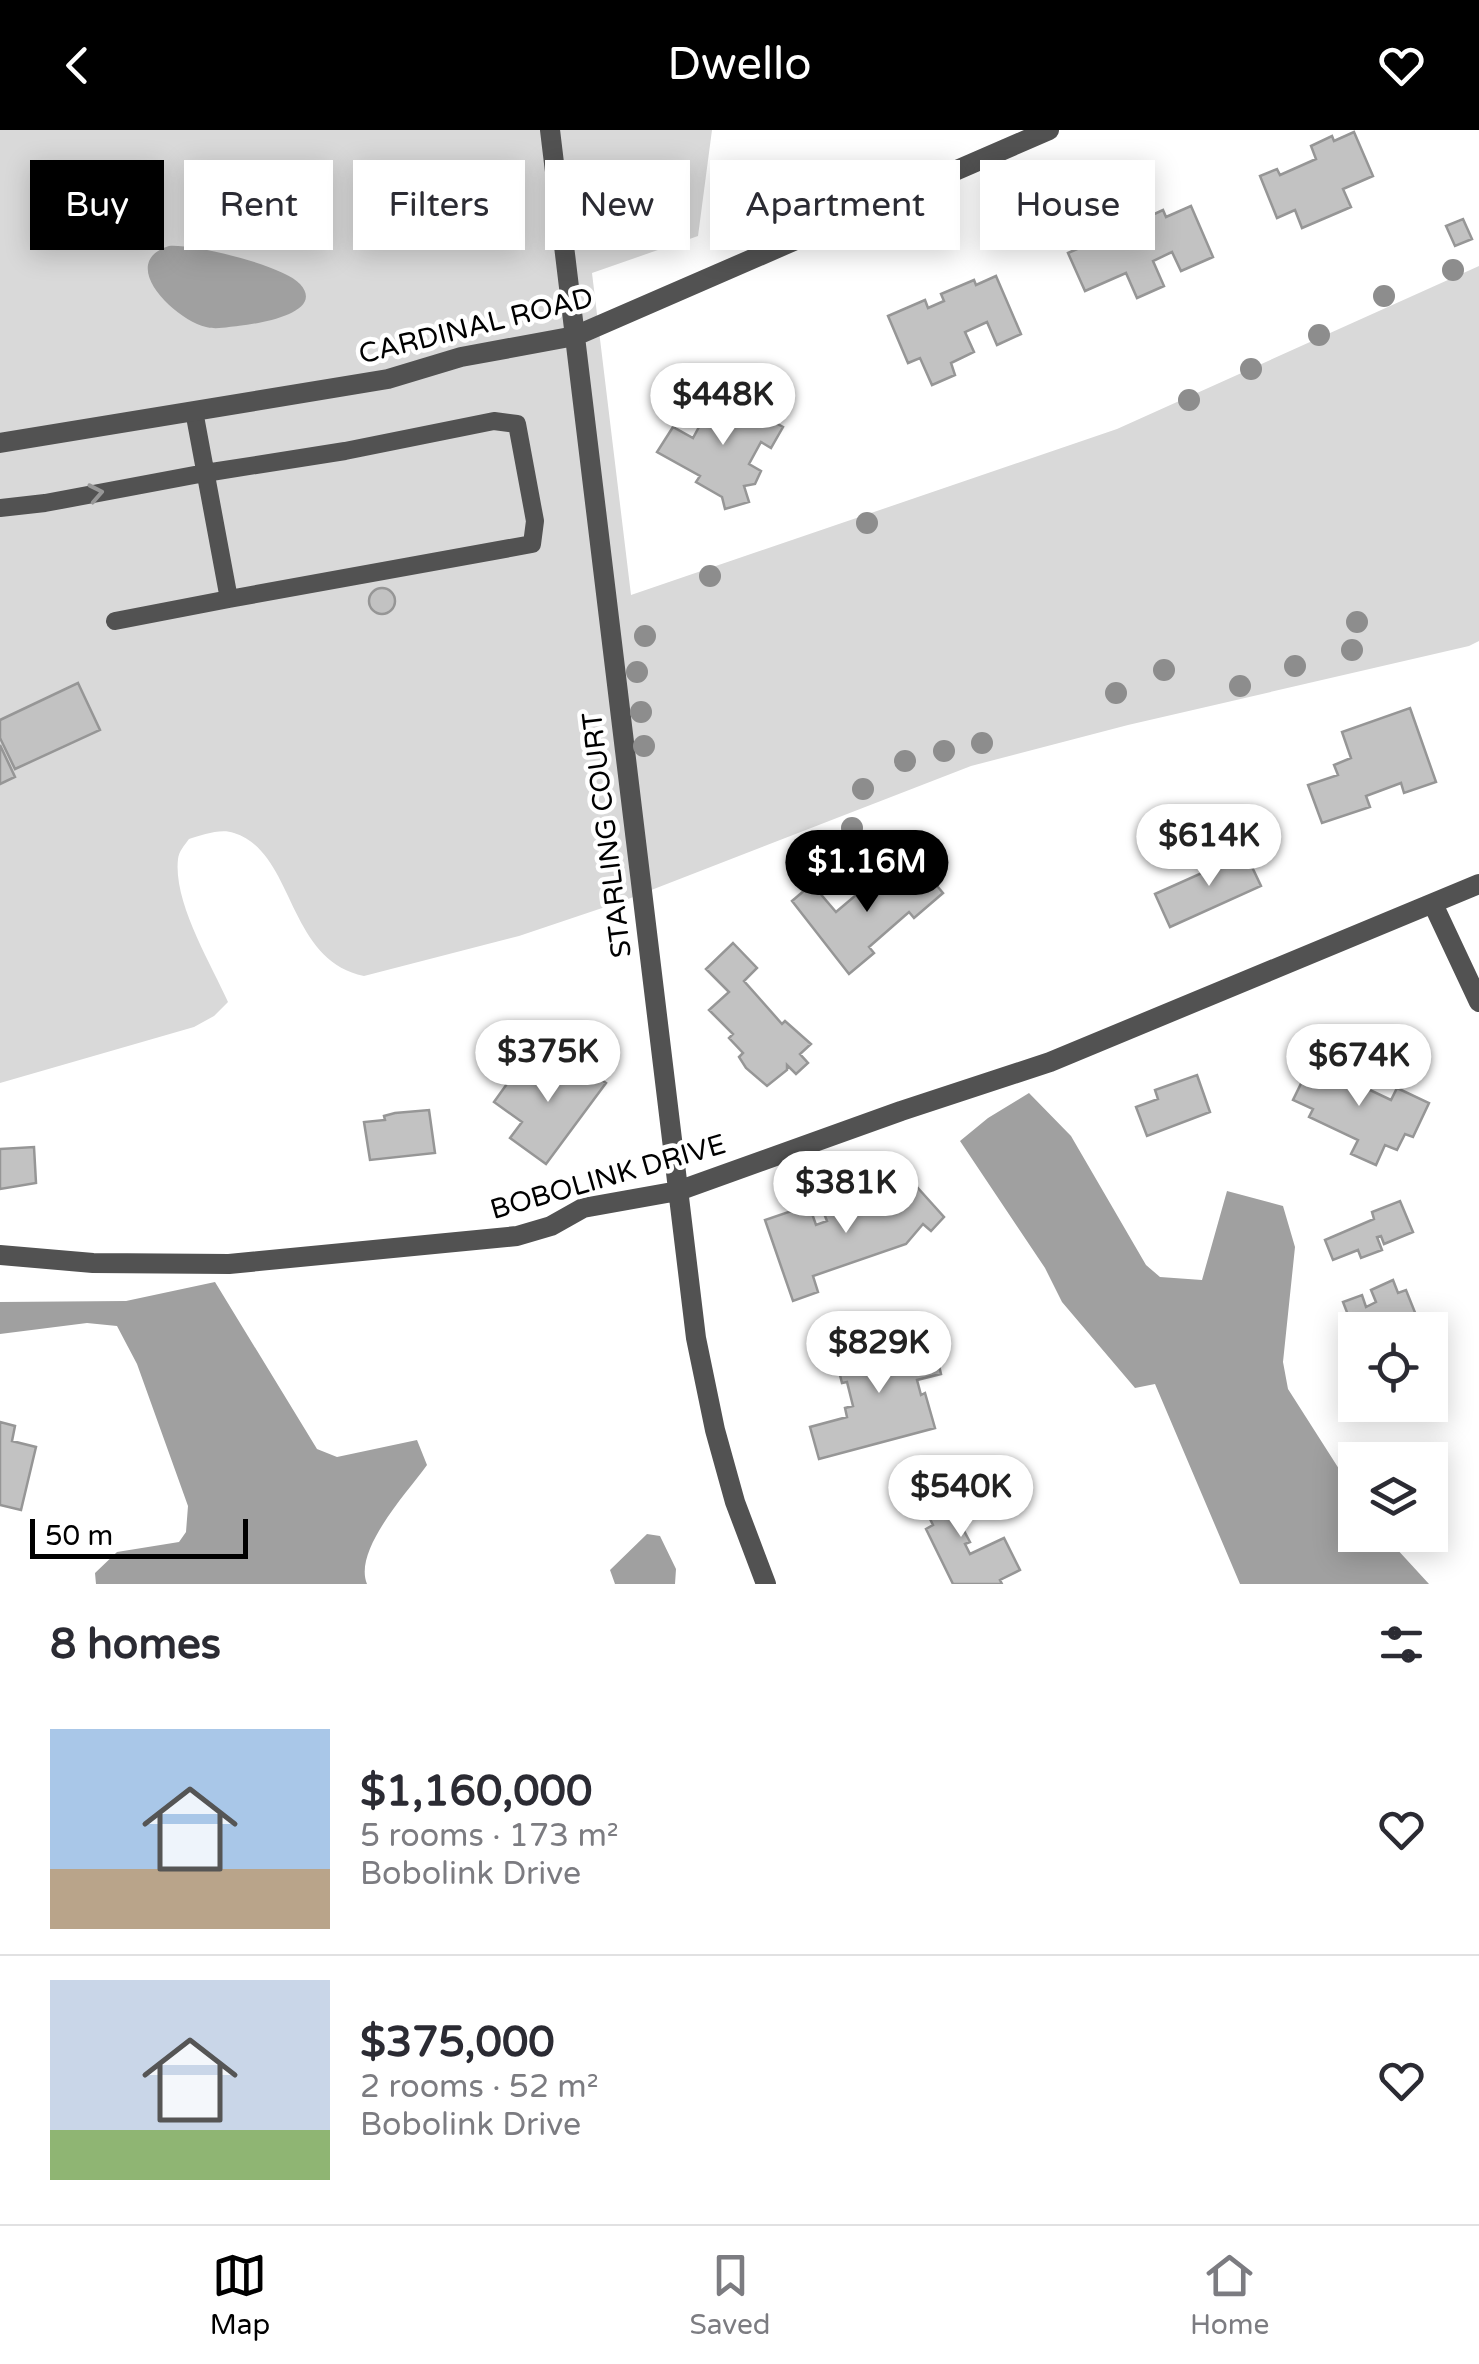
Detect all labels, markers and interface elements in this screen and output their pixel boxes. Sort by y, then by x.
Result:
icon: back [50,38,105,93]
text: Dwello [667,38,812,92]
icon: heart [1374,38,1429,93]
chip: Buy [30,160,164,250]
chip: Rent [184,160,333,250]
chip: Filters [353,160,525,250]
chip: New [545,160,690,250]
chip: Apartment [710,160,960,250]
chip: House [980,160,1155,250]
street label: CARDINAL ROAD [355,280,597,372]
pin: $448K [653,363,793,448]
text: $448K [672,376,774,414]
one-way arrow [88,484,105,505]
street label: STARLING COURT [575,710,639,960]
pin: $614K [1139,804,1279,889]
text: $614K [1158,817,1260,855]
pin: $1.16M [786,830,948,915]
text: $1.16M [807,843,927,881]
pin: $375K [478,1020,618,1105]
pin: $674K [1289,1024,1429,1109]
text: $375K [497,1033,599,1071]
text: $674K [1308,1037,1410,1075]
street label: BOBOLINK DRIVE [486,1127,730,1227]
pin: $381K [776,1151,916,1236]
text: $381K [795,1164,897,1202]
pin: $829K [809,1311,949,1396]
map controls [1338,1312,1448,1552]
button: locate [1338,1312,1448,1422]
text: $829K [828,1324,930,1362]
button: layers [1338,1442,1448,1552]
pin: $540K [891,1455,1031,1540]
text: $540K [910,1468,1012,1506]
scale bar [30,1514,248,1558]
text: 50 m [45,1519,113,1553]
icon: filters [1374,1617,1429,1672]
text: 8 homes [50,1619,221,1670]
text: $1,160,000 [360,1766,592,1817]
icon: home [130,1769,250,1889]
icon: heart [1374,1802,1429,1857]
text: 5 rooms · 173 m² [360,1817,619,1855]
text: Bobolink Drive [360,1855,581,1893]
text: $375,000 [360,2017,555,2068]
icon: home [130,2020,250,2140]
icon: heart [1374,2053,1429,2108]
text: 2 rooms · 52 m² [360,2068,599,2106]
text: Bobolink Drive [360,2106,581,2144]
tab: Map [210,2248,270,2342]
tab: Saved [690,2248,771,2342]
tab: Home [1190,2248,1269,2342]

